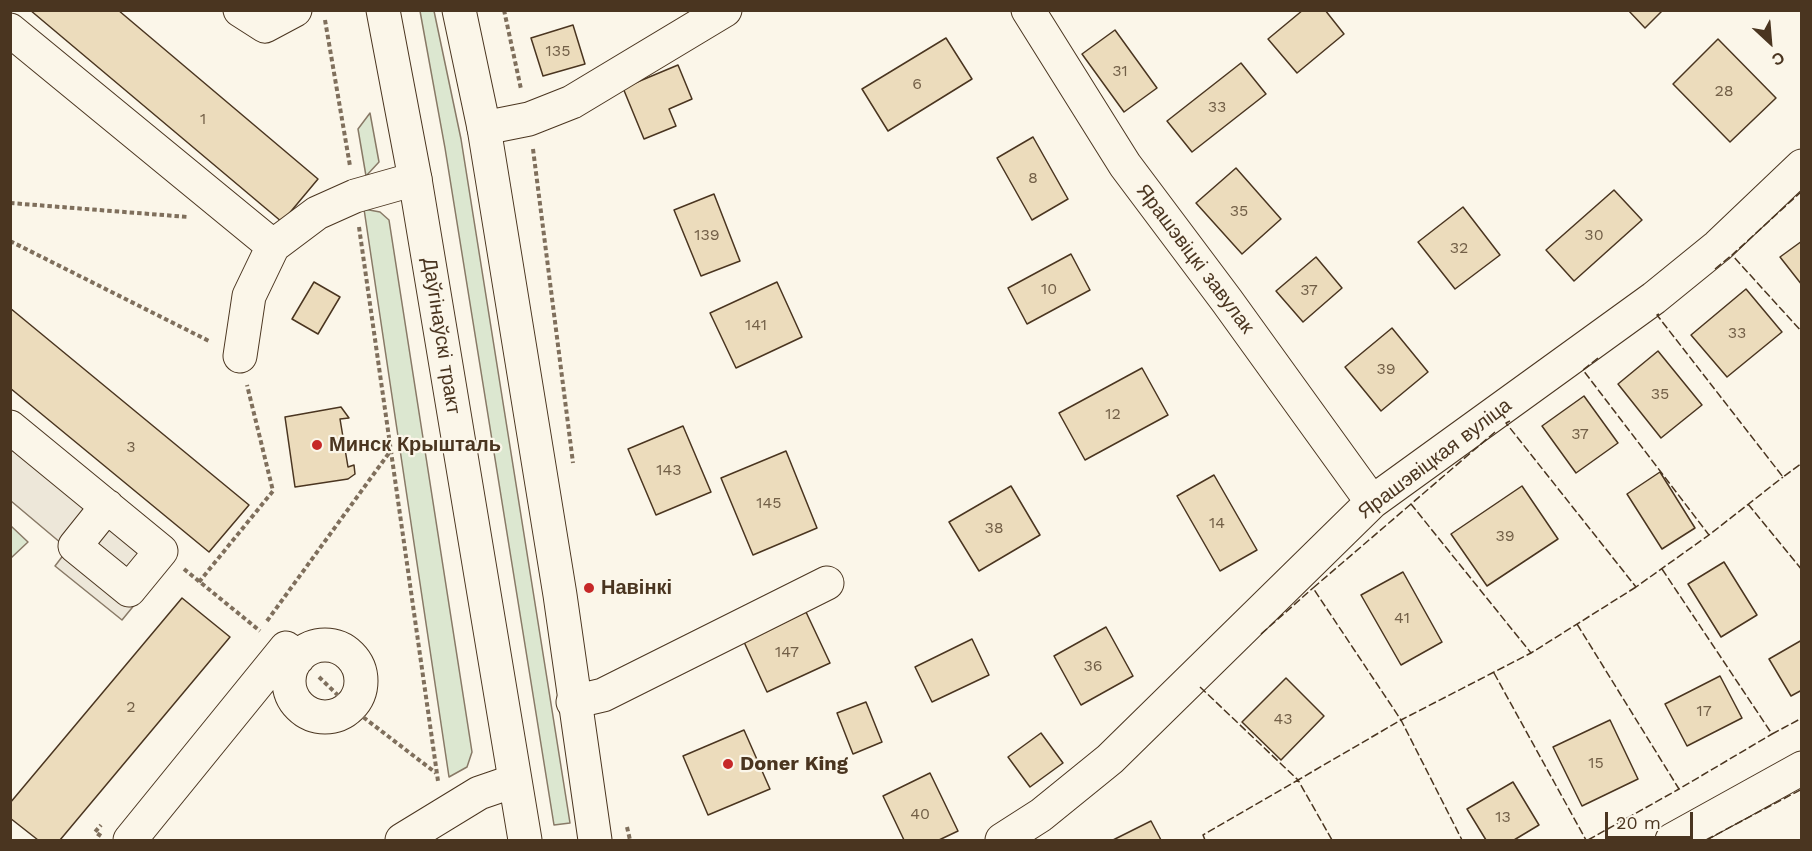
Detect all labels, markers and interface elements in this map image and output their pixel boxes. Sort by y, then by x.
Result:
north arrow [1740,12,1800,72]
house number: 135 [546,41,570,61]
text: С [1769,48,1787,70]
house number: 31 [1112,61,1128,81]
house number: 6 [912,74,922,94]
house number: 28 [1714,81,1734,101]
house number: 33 [1208,97,1226,117]
house number: 1 [200,109,206,129]
house number: 8 [1028,168,1038,188]
street label: Ярашэвіцкі завулак [1131,179,1259,339]
house number: 35 [1230,201,1248,221]
house number: 139 [694,225,720,245]
house number: 30 [1584,225,1604,245]
house number: 32 [1450,238,1468,258]
street label: Даўгінаўскі тракт [417,256,465,416]
house number: 10 [1041,279,1057,299]
house number: 37 [1300,280,1318,300]
house number: 141 [745,315,767,335]
house number: 33 [1728,323,1746,343]
house number: 39 [1376,359,1396,379]
house number: 35 [1651,384,1669,404]
street label: Ярашэвіцкая вуліца [1354,393,1516,525]
house number: 12 [1105,404,1121,424]
house number: 37 [1571,424,1589,444]
place label: Минск Крышталь [329,433,501,457]
house number: 3 [126,437,136,457]
marker: Минск Крышталь [310,438,324,452]
house number: 143 [656,460,682,480]
house number: 145 [756,493,782,513]
house number: 14 [1209,513,1225,533]
house number: 38 [984,518,1004,538]
house number: 39 [1495,526,1515,546]
place label: Навінкі [601,576,672,600]
marker: Навінкі [582,581,596,595]
house number: 41 [1394,608,1410,628]
house number: 147 [775,642,799,662]
house number: 36 [1083,656,1103,676]
house number: 2 [126,697,136,717]
house number: 17 [1696,701,1712,721]
house number: 43 [1273,709,1293,729]
place label: Doner King [740,752,848,776]
house number: 15 [1588,753,1604,773]
marker: Doner King [721,757,735,771]
scale bar [1608,800,1696,838]
house number: 40 [910,804,930,824]
house number: 13 [1495,807,1511,827]
text: 20 m [1616,812,1661,833]

